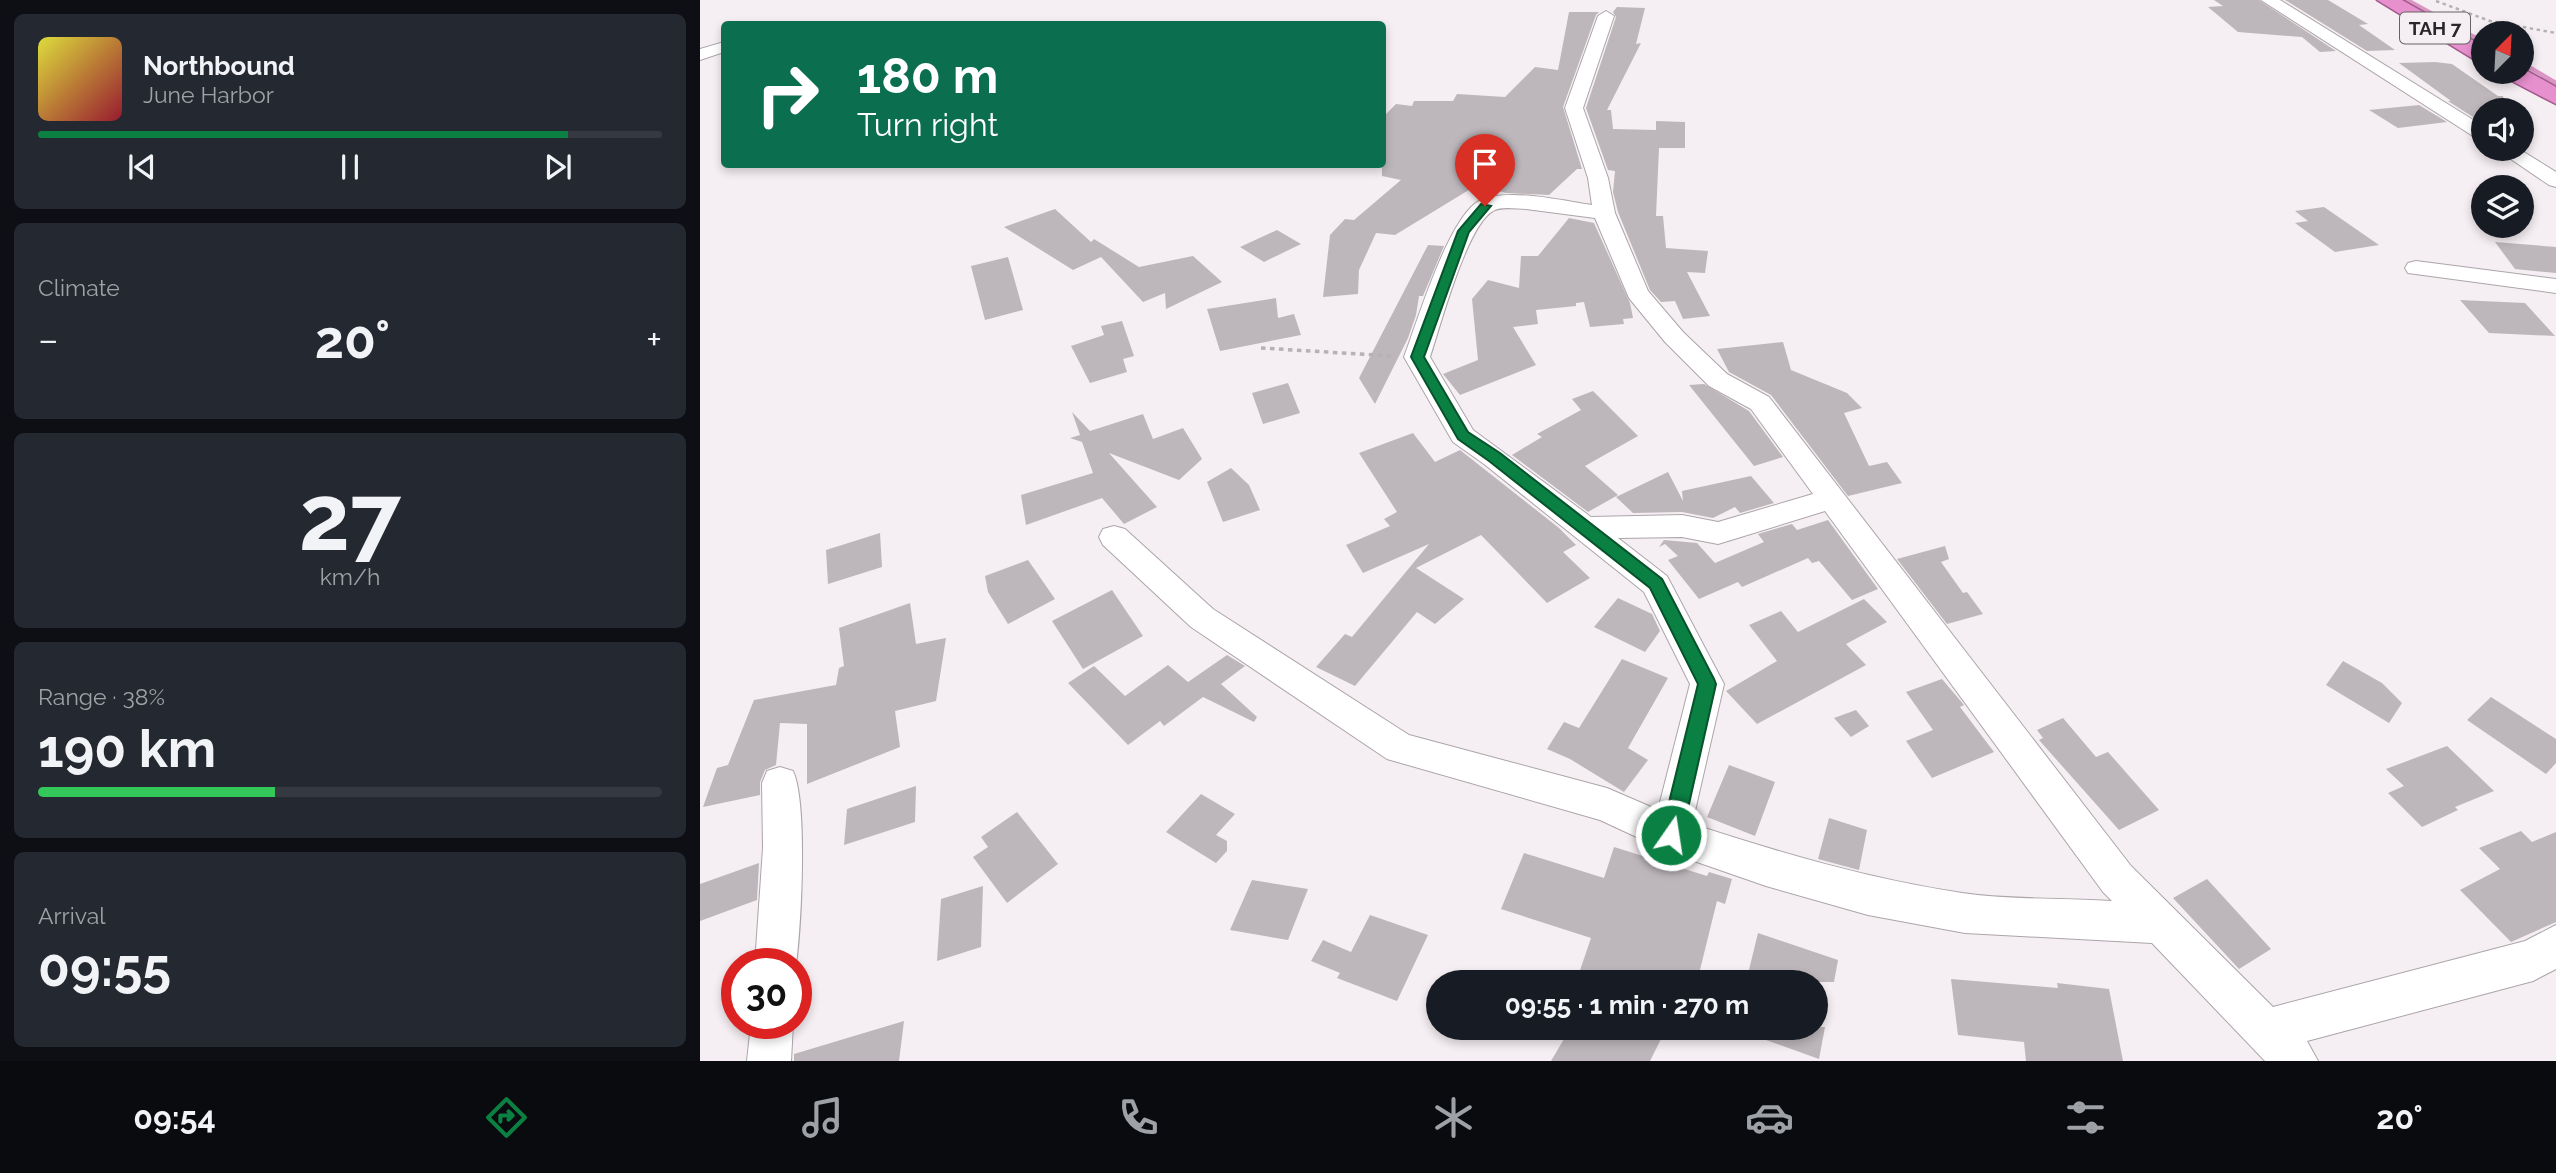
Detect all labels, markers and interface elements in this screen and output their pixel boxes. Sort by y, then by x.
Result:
road number: TAH 7 [2400,12,2470,44]
north arrow [2471,21,2534,84]
map controls [2471,21,2534,238]
text: 180 m [857,47,998,104]
icon: right [742,49,833,140]
text: Northbound [143,51,295,81]
text: June Harbor [143,81,274,108]
button: sound [2471,98,2534,161]
text: Turn right [857,106,998,143]
pin [1455,134,1515,206]
icon: arrive [1466,145,1504,183]
icon: previous [123,148,161,186]
icon: pause [331,148,369,186]
icon: next [539,148,577,186]
button: layers [2471,175,2534,238]
text: Climate [38,274,120,301]
text: 20° [315,309,390,370]
text: − [38,317,58,362]
text: + [646,317,662,362]
text: 27 [299,464,401,571]
text: km/h [320,563,380,590]
text: Range · 38% [38,683,165,710]
text: 190 km [38,718,216,779]
position arrow [1634,798,1708,872]
text: Arrival [38,902,105,929]
text: 09:55 [38,937,171,998]
speed limit sign: 30 [721,948,812,1039]
text: 09:55 · 1 min · 270 m [1505,990,1749,1020]
icon: directions [482,1093,531,1142]
icon: music [798,1093,847,1142]
icon: phone [1114,1093,1163,1142]
icon: climate [1429,1093,1478,1142]
icon: car [1745,1093,1794,1142]
icon: filters [2061,1093,2110,1142]
text: 09:54 [133,1099,216,1136]
text: 20° [2376,1099,2423,1136]

